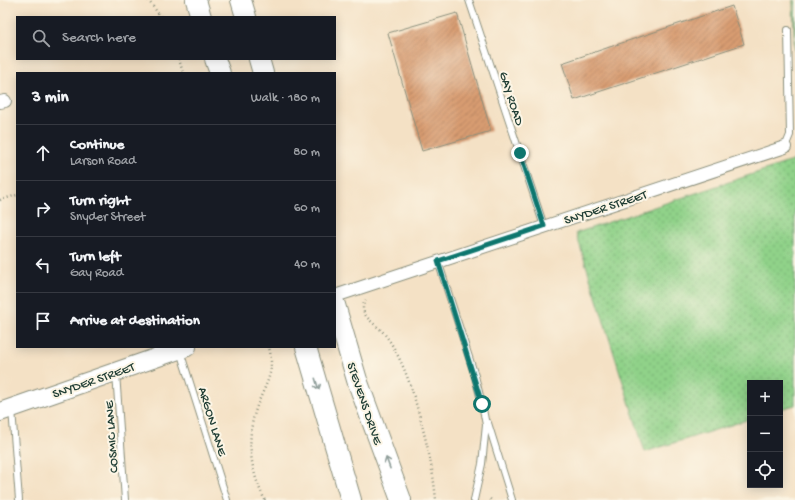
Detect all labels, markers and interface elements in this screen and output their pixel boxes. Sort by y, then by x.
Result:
search box [16,16,336,60]
icon: search [30,27,52,49]
text: Search here [62,29,136,47]
street label: GAY ROAD [495,70,527,128]
text: 3 min [32,88,69,108]
text: Walk · 180 m [251,91,320,106]
text: Continue [70,136,124,154]
icon: ahead [32,142,54,164]
route end [511,144,529,162]
text: 80 m [293,145,320,160]
text: Larson Road [70,154,136,169]
street label: SNYDER STREET [563,188,650,229]
text: Turn right [70,192,130,210]
icon: right [32,198,54,220]
text: 60 m [294,201,320,216]
text: Snyder Street [70,210,145,225]
text: Turn left [70,248,121,266]
icon: left [32,254,54,276]
text: 40 m [294,257,320,272]
text: Gay Road [70,266,123,281]
icon: arrive [32,310,54,332]
text: Arrive at destination [70,312,200,330]
street label: SNYDER STREET [51,360,138,402]
street label: STEVENS DRIVE [343,361,385,448]
one-way arrow [314,378,321,391]
map controls [747,380,783,488]
button: + [747,380,783,416]
street label: ARGON LANE [194,386,229,459]
route start [473,395,491,413]
street label: COSMIC LANE [102,399,122,473]
button: − [747,416,783,452]
button: locate [747,452,783,488]
one-way arrow [383,458,391,470]

